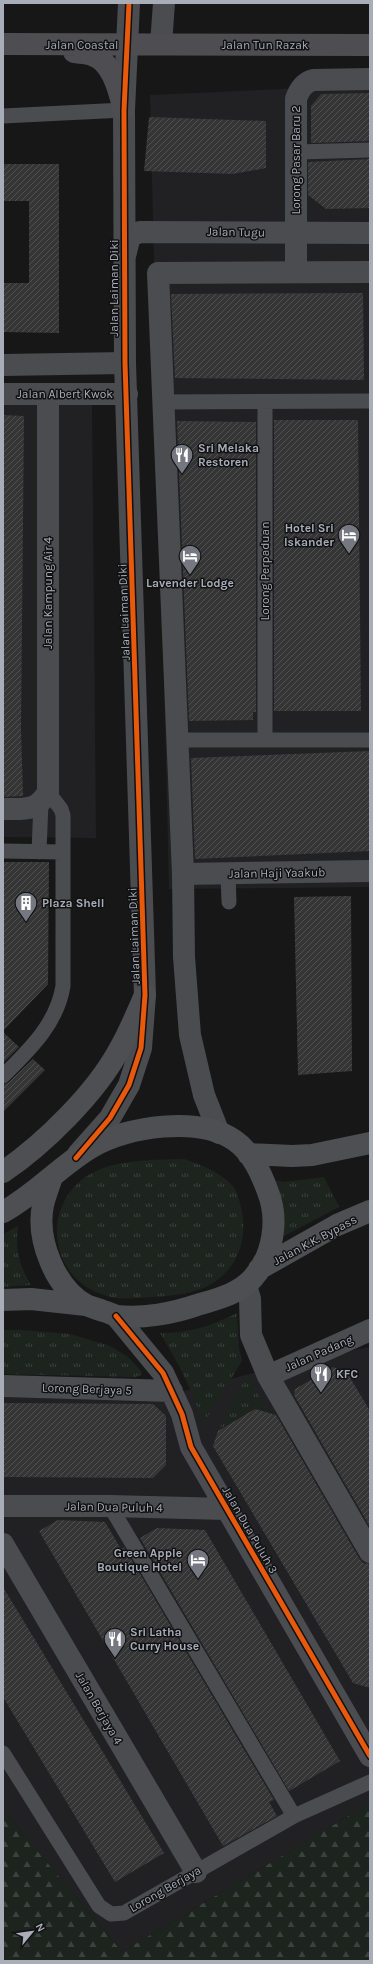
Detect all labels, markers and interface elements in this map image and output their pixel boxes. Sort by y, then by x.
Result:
street label: Jalan Coastal [46,38,118,52]
street label: Jalan Tun Razak [221,38,309,52]
street label: Lorong Pasar Baru 2 [289,106,303,214]
street label: Jalan Tugu [207,224,265,240]
street label: Jalan Laiman Diki [107,239,121,337]
street label: Jalan Albert Kwok [17,387,113,401]
place label: Sri Melaka Restoren [198,441,259,469]
restaurant icon: Sri Melaka Restoren [169,442,195,475]
place label: Hotel Sri Iskander [284,521,334,549]
street label: Lorong Perpaduan [258,522,272,620]
hotel icon: Hotel Sri Iskander [336,522,362,555]
street label: Jalan Kampung Air 4 [41,537,55,649]
hotel icon: Lavender Lodge [177,543,203,576]
street label: Jalan Laiman Diki [115,563,133,661]
place label: Lavender Lodge [146,576,234,590]
street label: Jalan Haji Yaakub [229,865,325,881]
street label: Jalan Laiman Diki [125,887,143,985]
building icon: Plaza Shell [13,890,39,923]
place label: Plaza Shell [42,896,104,910]
street label: Jalan K.K. Bypass [271,1212,359,1268]
street label: Jalan Padang [283,1332,355,1374]
restaurant icon: KFC [308,1361,334,1394]
place label: KFC [336,1367,358,1381]
street label: Lorong Berjaya 5 [42,1380,132,1398]
street label: Jalan Dua Puluh 3 [219,1484,281,1576]
street label: Jalan Dua Puluh 4 [65,1499,163,1515]
place label: Green Apple Boutique Hotel [97,1546,182,1574]
hotel icon: Green Apple Boutique Hotel [185,1547,211,1580]
place label: Sri Latha Curry House [130,1625,199,1653]
restaurant icon: Sri Latha Curry House [102,1626,128,1659]
street label: Jalan Berjaya 4 [73,1669,126,1747]
street label: Lorong Berjaya [127,1863,203,1915]
north arrow [12,1912,52,1952]
text: N [33,1921,48,1934]

